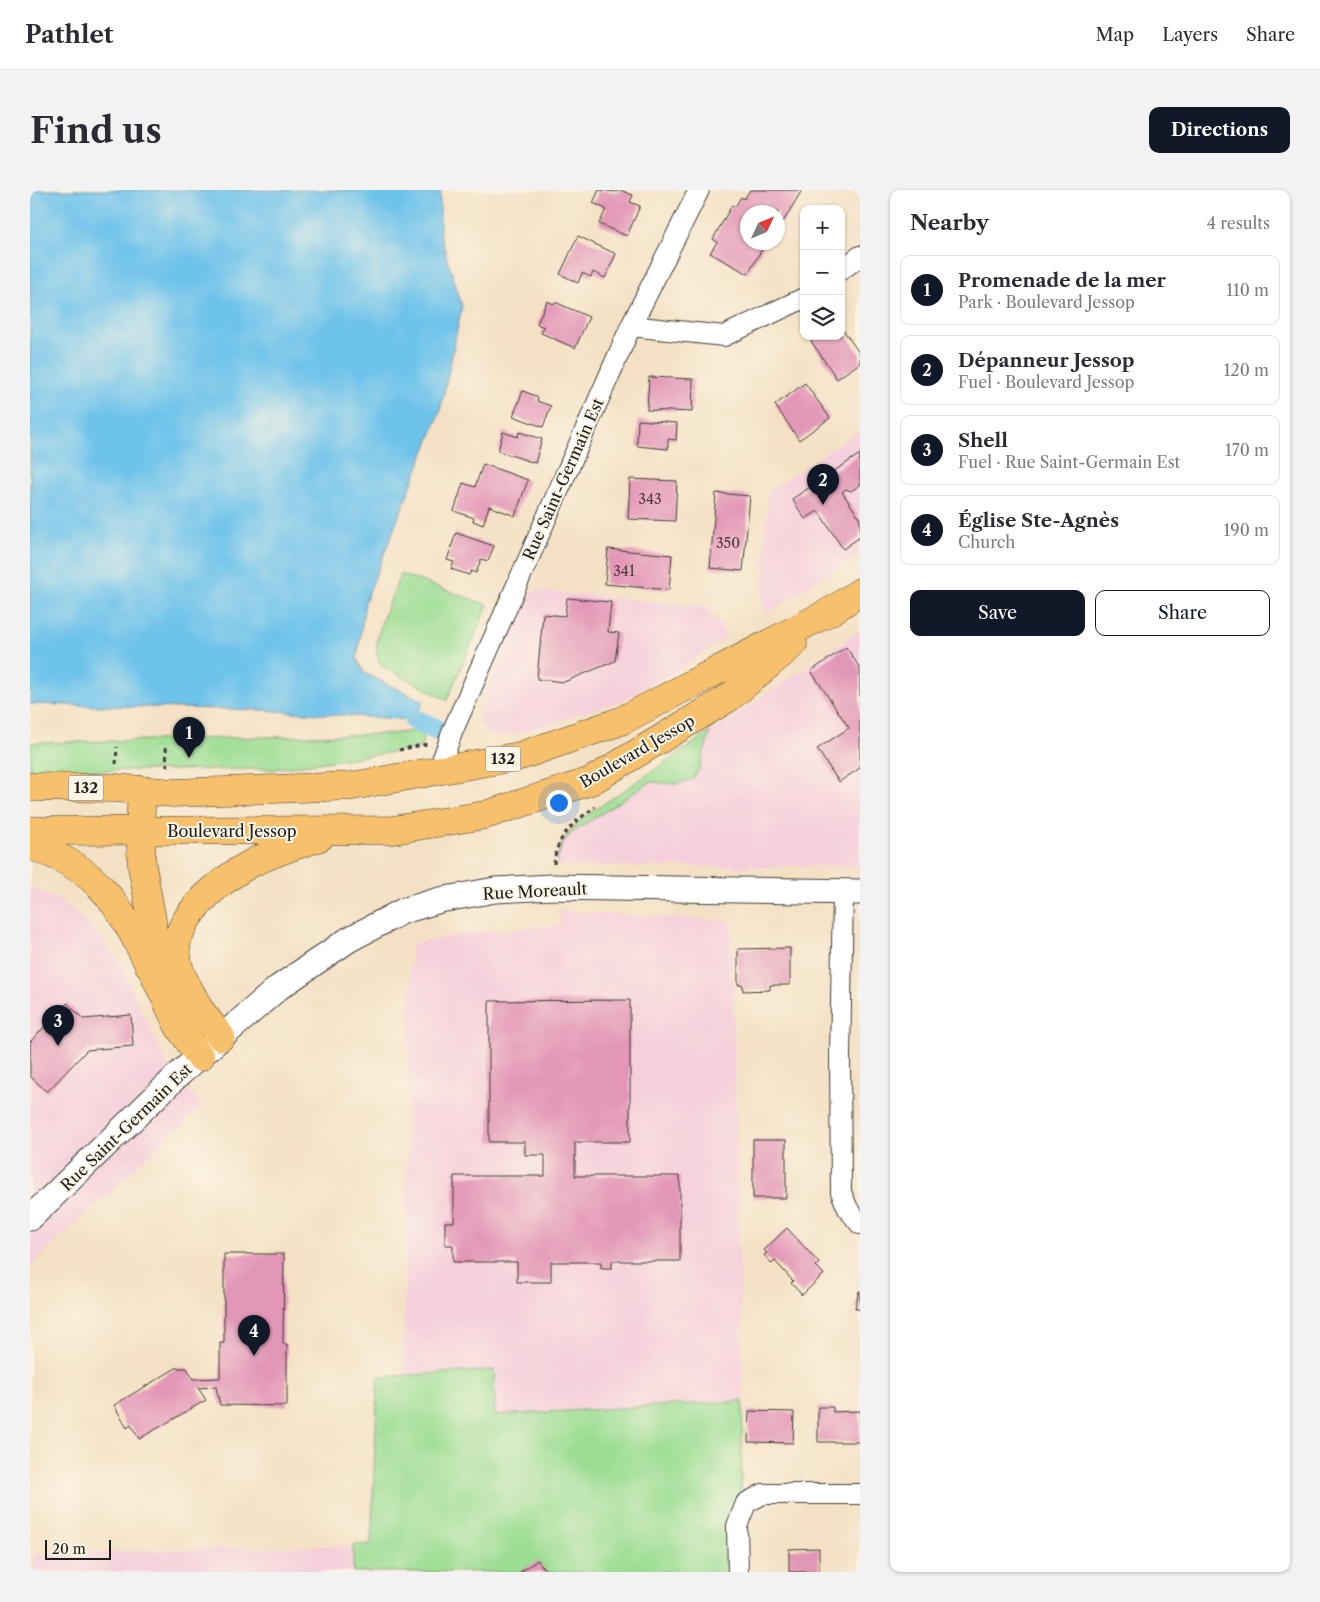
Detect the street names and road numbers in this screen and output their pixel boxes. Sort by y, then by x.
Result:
street label: Rue Saint-Germain Est [518,395,608,563]
street label: Boulevard Jessop [576,710,698,792]
road number: 132 [486,746,520,772]
road number: 132 [68,776,104,800]
street label: Boulevard Jessop [167,821,297,841]
street label: Rue Moreault [482,878,588,904]
street label: Rue Saint-Germain Est [56,1059,196,1195]

